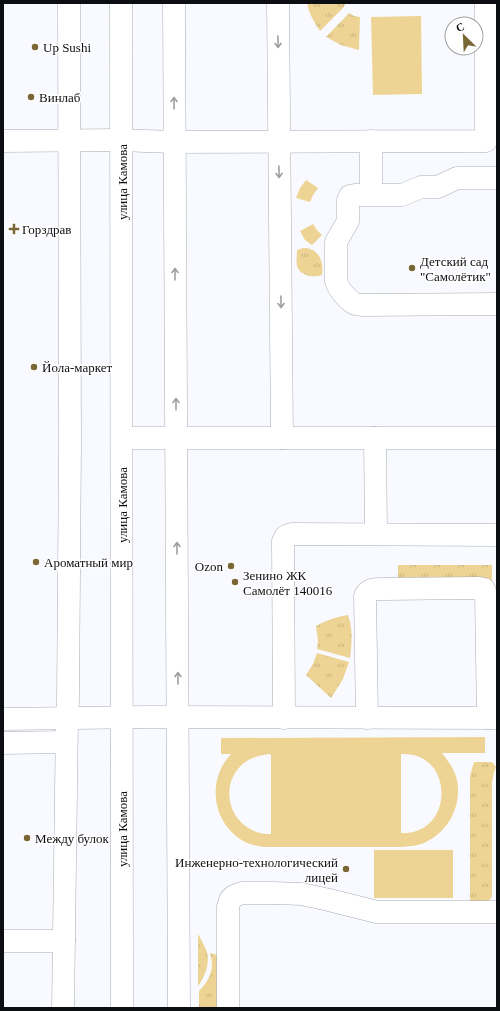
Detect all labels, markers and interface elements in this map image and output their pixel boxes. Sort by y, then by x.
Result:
north arrow [444,16,484,56]
text: С [454,20,466,34]
one-way arrow [274,35,282,48]
place label: Up Sushi [43,40,91,55]
marker: Up Sushi [30,42,40,52]
place label: Винлаб [39,90,81,105]
marker: Винлаб [26,92,36,102]
one-way arrow [170,97,178,110]
street label: улица Камова [115,144,130,220]
one-way arrow [275,165,283,178]
place label: Горздрав [22,222,71,237]
marker: Горздрав [9,224,19,234]
place label: Детский сад "Самолётик" [420,254,491,284]
marker: Детский сад "Самолётик" [407,263,417,273]
one-way arrow [171,268,179,281]
one-way arrow [277,295,285,308]
place label: Йола-маркет [42,360,112,375]
marker: Йола-маркет [29,362,39,372]
one-way arrow [172,398,180,411]
street label: улица Камова [115,467,130,543]
one-way arrow [173,542,181,555]
place label: Ароматный мир [44,555,133,570]
marker: Ароматный мир [31,557,41,567]
place label: Ozon [195,559,223,574]
marker: Ozon [226,561,236,571]
place label: Зенино ЖК Самолёт 140016 [243,568,333,598]
marker: Зенино ЖК Самолёт 140016 [230,577,240,587]
one-way arrow [174,672,182,685]
street label: улица Камова [115,791,130,867]
place label: Между булок [35,831,110,846]
marker: Между булок [22,833,32,843]
place label: Инженерно-технологический лицей [175,855,338,885]
marker: Инженерно-технологический лицей [341,864,351,874]

